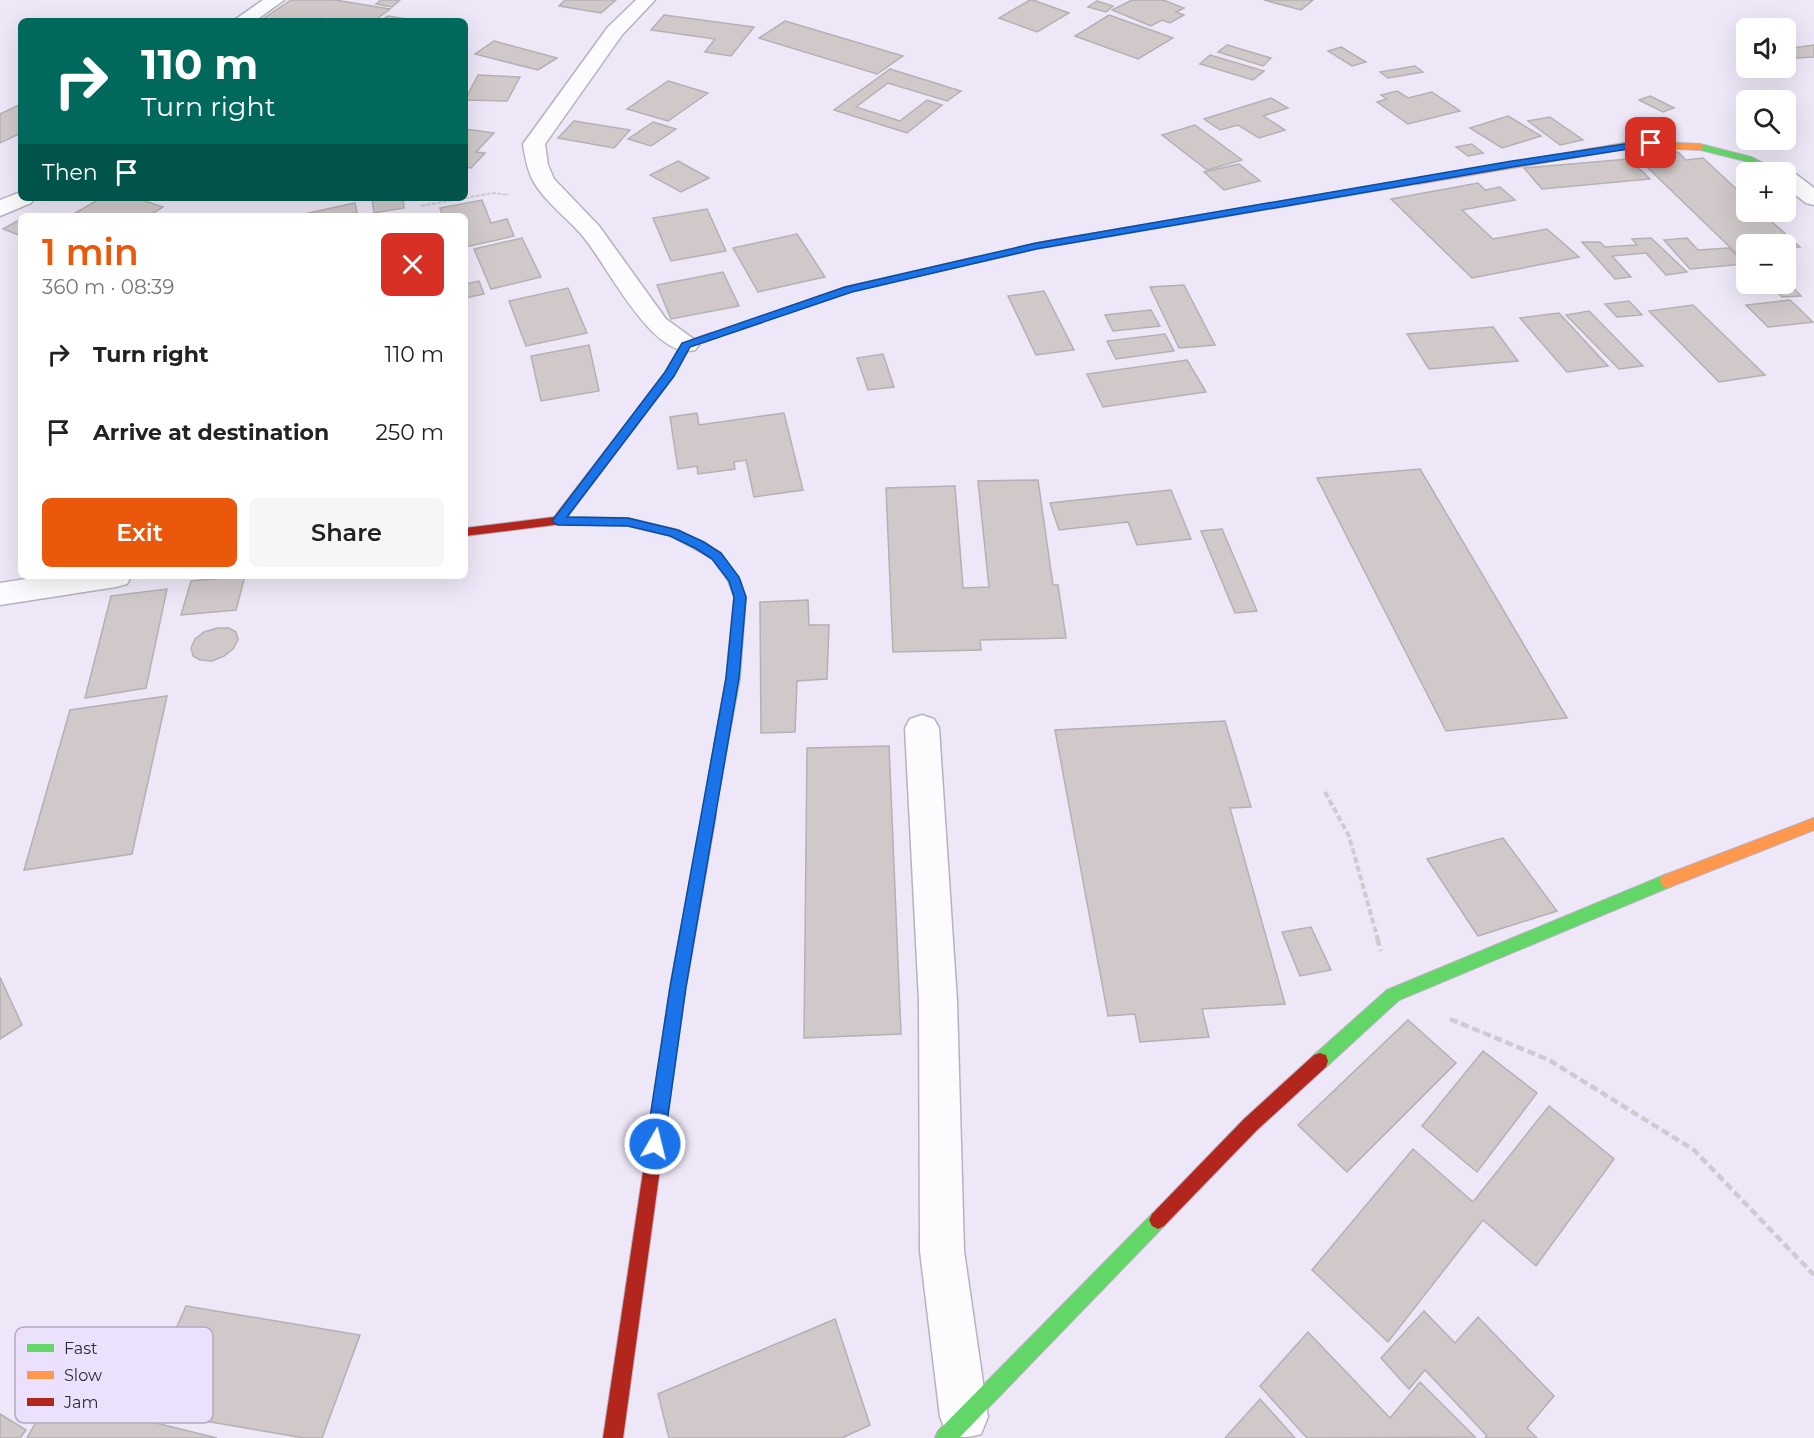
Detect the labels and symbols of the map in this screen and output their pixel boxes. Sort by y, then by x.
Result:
pin [1625,117,1676,168]
position arrow [623,1112,687,1176]
legend [15,1327,213,1423]
text: Fast [64,1339,98,1358]
text: Slow [64,1366,102,1385]
text: Jam [63,1393,98,1412]

